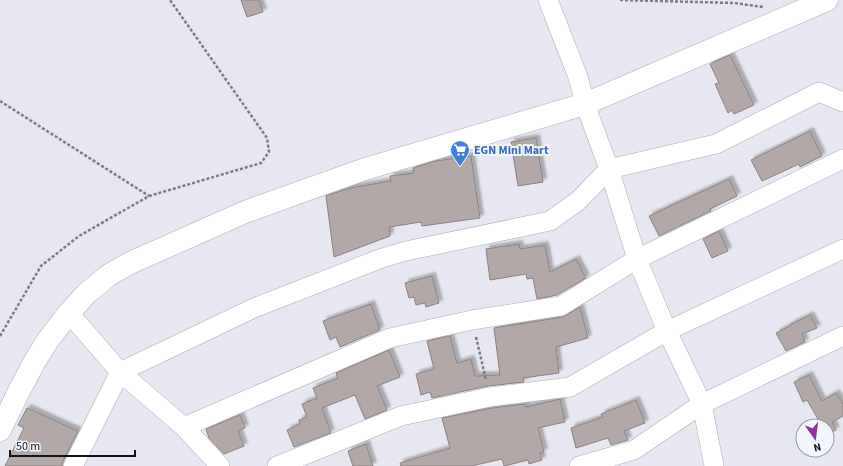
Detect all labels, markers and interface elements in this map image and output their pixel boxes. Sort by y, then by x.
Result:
supermarket icon: EGN Mini Mart [449,139,471,167]
place label: EGN Mini Mart [474,142,549,159]
north arrow [795,418,835,458]
scale bar [10,432,135,458]
text: 50 m [16,438,40,455]
text: N [812,439,823,455]

